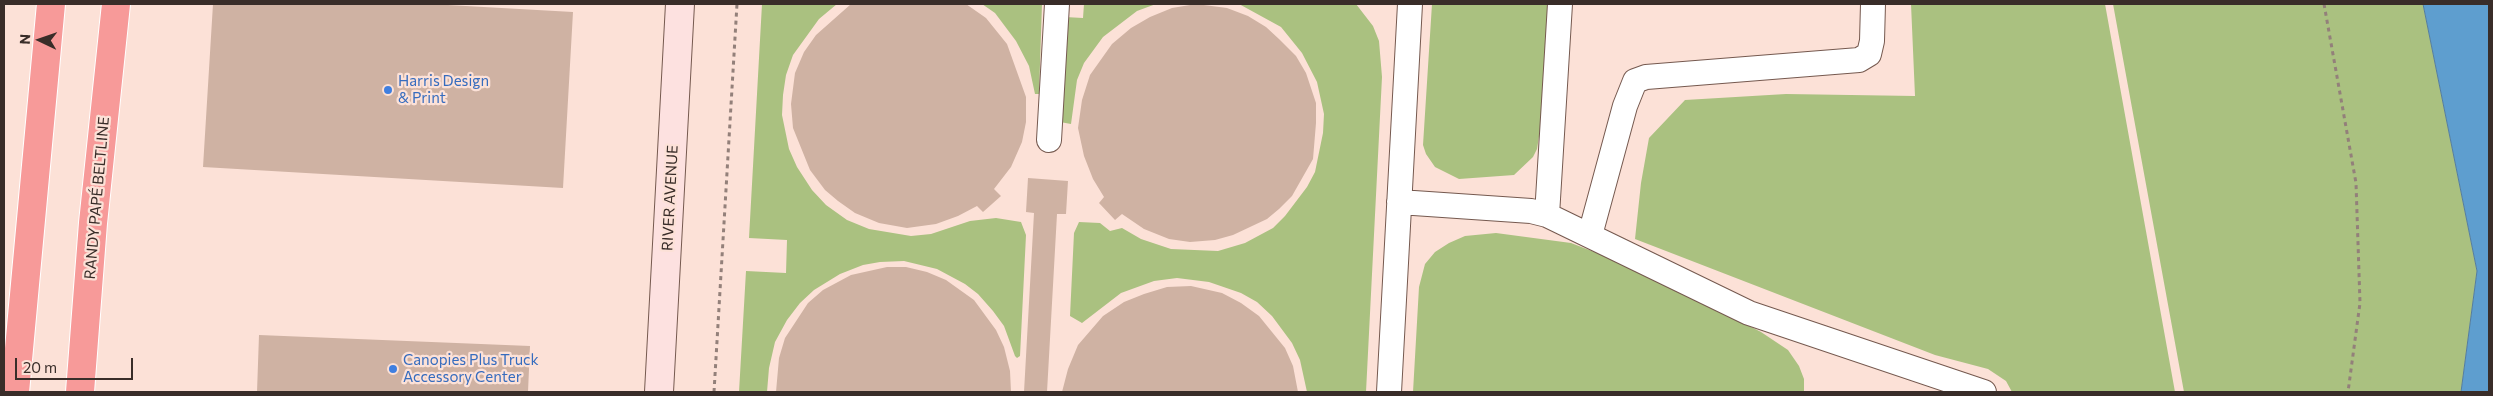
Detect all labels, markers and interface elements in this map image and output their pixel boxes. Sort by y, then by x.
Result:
north arrow [15,15,65,65]
text: N [16,34,33,45]
place label: Harris Design & Print [398,72,489,107]
marker: Harris Design & Print [382,84,394,96]
street label: RANDY PAPÉ BELTLINE [81,116,113,280]
street label: RIVER AVENUE [658,145,682,251]
scale bar [18,348,135,380]
place label: Canopies Plus Truck Accessory Center [403,351,539,386]
text: 20 m [23,358,57,376]
marker: Canopies Plus Truck Accessory Center [387,363,399,375]

